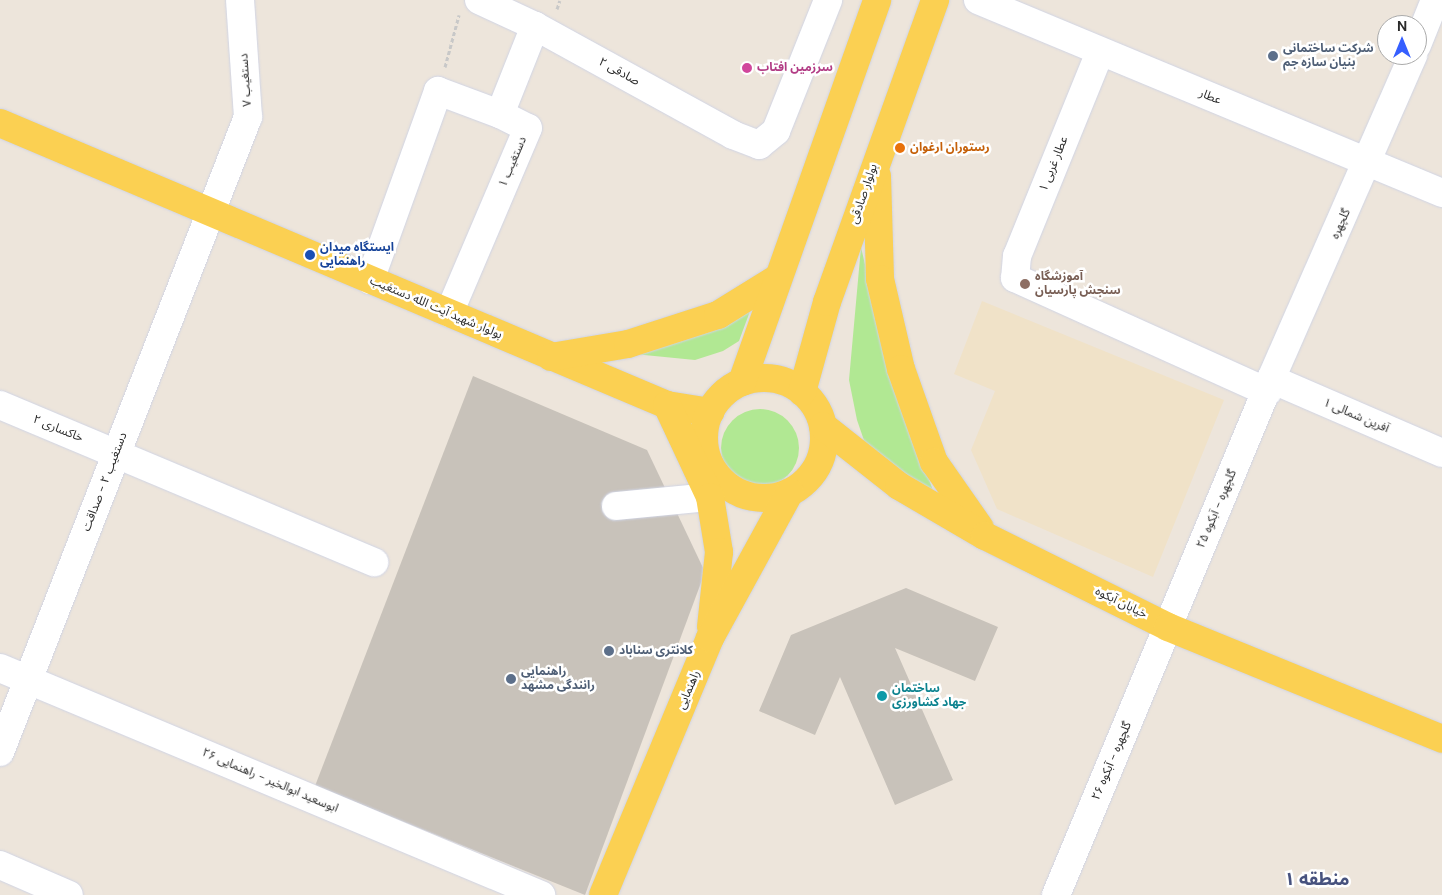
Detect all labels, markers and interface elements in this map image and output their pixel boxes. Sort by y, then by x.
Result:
north arrow [1377,15,1427,65]
text: N [1397,17,1407,35]
place label: شرکت ساختمانی بنیان سازه جم [1283,42,1374,70]
marker: شرکت ساختمانی بنیان سازه جم [1267,50,1279,62]
street label: دستغیب ۷ [237,53,255,107]
street label: صادقی ۲ [596,55,642,89]
place label: سرزمین افتاب [757,61,833,75]
marker: سرزمین افتاب [741,62,753,74]
street label: عطار [1197,86,1223,108]
street label: عطار غربی ۱ [1036,134,1072,194]
street label: دستغیب ۱ [496,135,530,189]
place label: رستوران ارغوان [910,141,990,155]
marker: رستوران ارغوان [894,142,906,154]
street label: بولوار صادقی [847,162,881,226]
street label: گلچهره [1328,207,1354,241]
place label: ایستگاه میدان راهنمایی [320,241,394,269]
marker: ایستگاه میدان راهنمایی [304,249,316,261]
place label: آموزشگاه سنجش پارسیان [1035,270,1121,298]
street label: بولوار شهید آیت الله دستغیب [368,274,504,342]
marker: آموزشگاه سنجش پارسیان [1019,278,1031,290]
street label: آفرين شمالى ١ [1321,396,1391,436]
street label: خاکساری ۲ [31,412,85,446]
street label: دستغیب ۲ - صداقت [79,430,131,534]
street label: گلچهره - آبکوه ۲۵ [1194,468,1240,550]
street label: خیابان آبکوه [1093,584,1149,622]
place label: کلانتری سناباد [619,644,693,658]
marker: کلانتری سناباد [603,645,615,657]
place label: راهنمایی رانندگی مشهد [521,665,595,693]
street label: راهنمایی [674,668,704,712]
marker: راهنمایی رانندگی مشهد [505,673,517,685]
place label: ساختمان جهاد کشاورزی [892,682,966,710]
marker: ساختمان جهاد کشاورزی [876,690,888,702]
street label: گلچهره - آبکوه ۲۶ [1089,720,1135,802]
street label: ابوسعید ابوالخیر - راهنمایی ۲۶ [200,746,340,816]
district label: منطقه ۱ [1284,868,1350,890]

